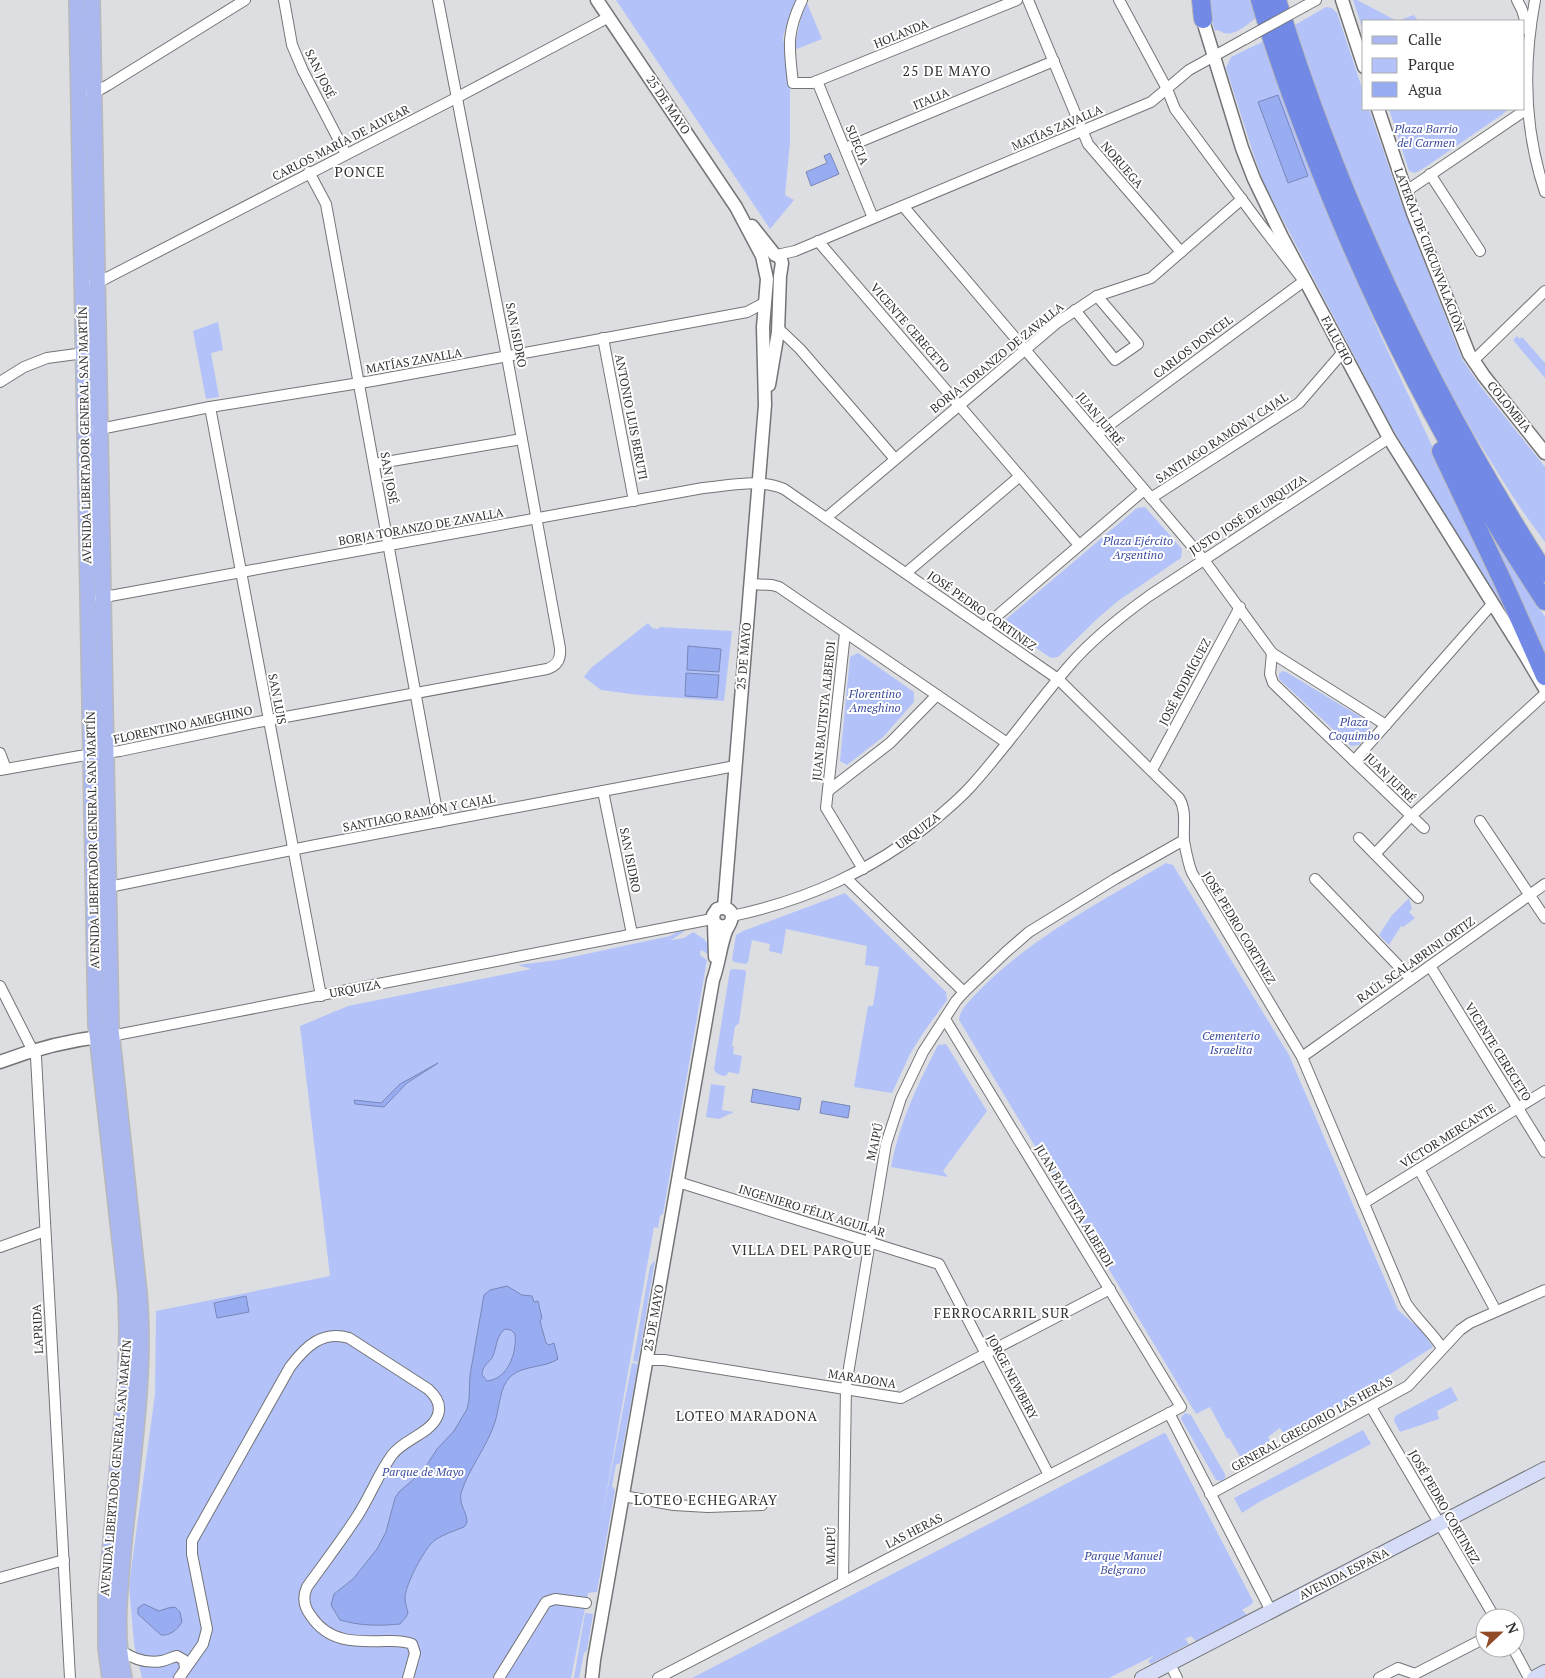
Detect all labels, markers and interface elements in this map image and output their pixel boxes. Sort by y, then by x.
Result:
street label: HOLANDA [871,16,931,51]
legend [1362,20,1525,110]
text: Calle [1408,29,1442,49]
street label: SAN JOSÉ [302,47,339,101]
text: Parque [1408,54,1455,74]
district label: 25 DE MAYO [902,61,992,80]
street label: 25 DE MAYO [643,72,694,137]
text: Agua [1408,79,1442,99]
street label: ITALIA [910,84,952,113]
street label: CARLOS MARÍA DE ALVEAR [270,101,412,184]
street label: MATÍAS ZAVALLA [1009,101,1105,153]
park label: Plaza Barrio del Carmen [1393,121,1458,150]
street label: SUECIA [843,123,873,168]
street label: NORUEGA [1098,138,1147,192]
district label: PONCE [335,162,385,181]
street label: LATERAL DE CIRCUNVALACIÓN [1391,166,1468,334]
street label: VICENTE CERECETO [868,280,953,375]
street label: BORJA TORANZO DE ZAVALLA [927,299,1067,416]
street label: SAN ISIDRO [503,301,530,369]
street label: AVENIDA LIBERTADOR GENERAL SAN MARTÍN [75,306,94,564]
street label: CARLOS DONCEL [1150,312,1236,381]
street label: FALUCHO [1318,313,1357,368]
street label: MATÍAS ZAVALLA [365,345,464,376]
street label: ANTONIO LUIS BERUTI [612,353,651,481]
street label: COLOMBIA [1484,378,1535,436]
street label: JUAN JUFRÉ [1074,389,1127,449]
street label: SANTIAGO RAMÓN Y CAJAL [1153,389,1291,486]
street label: SAN JOSÉ [378,451,401,505]
street label: JUSTO JOSÉ DE URQUIZA [1186,471,1310,558]
street label: BORJA TORANZO DE ZAVALLA [337,504,505,548]
park label: Plaza Ejército Argentino [1102,533,1173,562]
street label: JOSÉ PEDRO CORTINEZ [925,567,1039,654]
street label: 25 DE MAYO [733,621,754,690]
street label: JOSÉ RODRÍGUEZ [1155,636,1214,728]
street label: JUAN BAUTISTA ALBERDI [809,640,838,782]
street label: SAN LUIS [265,672,290,726]
park label: Florentino Ameghino [848,686,901,715]
street label: FLORENTINO AMEGHINO [112,702,254,747]
street label: AVENIDA LIBERTADOR GENERAL SAN MARTÍN [83,711,102,969]
park label: Plaza Coquimbo [1328,714,1380,743]
street label: JUAN JUFRÉ [1362,750,1419,806]
street label: SANTIAGO RAMÓN Y CAJAL [342,790,497,835]
street label: URQUIZA [893,809,944,852]
street label: SAN ISIDRO [617,826,644,894]
street label: JOSÉ PEDRO CORTINEZ [1200,869,1279,987]
street label: RAÚL SCALABRINI ORTIZ [1354,913,1477,1006]
street label: URQUIZA [328,976,383,1001]
street label: VICENTE CERECETO [1462,1000,1535,1104]
park label: Cementerio Israelita [1202,1028,1260,1057]
street label: VÍCTOR MERCANTE [1397,1100,1498,1171]
street label: MAIPÚ [863,1122,886,1162]
street label: JUAN BAUTISTA ALBERDI [1032,1142,1117,1270]
street label: INGENIERO FÉLIX AGUILAR [737,1181,888,1240]
district label: VILLA DEL PARQUE [731,1240,873,1259]
street label: 25 DE MAYO [640,1283,667,1353]
street label: LAPRIDA [29,1303,46,1354]
district label: FERROCARRIL SUR [934,1303,1070,1322]
street label: JORGE NEWBERY [984,1332,1041,1422]
street label: AVENIDA LIBERTADOR GENERAL SAN MARTÍN [97,1339,134,1597]
street label: MARADONA [827,1366,898,1391]
street label: GENERAL GREGORIO LAS HERAS [1228,1373,1395,1474]
district label: LOTEO MARADONA [676,1406,818,1425]
street label: JOSÉ PEDRO CORTINEZ [1406,1447,1483,1566]
park label: Parque de Mayo [381,1464,464,1479]
district label: LOTEO ECHEGARAY [634,1490,778,1509]
street label: LAS HERAS [883,1510,945,1551]
street label: MAIPÚ [823,1527,838,1565]
street label: AVENIDA ESPAÑA [1296,1544,1392,1603]
park label: Parque Manuel Belgrano [1083,1548,1162,1577]
north arrow [1475,1608,1525,1658]
text: N [1502,1619,1523,1637]

